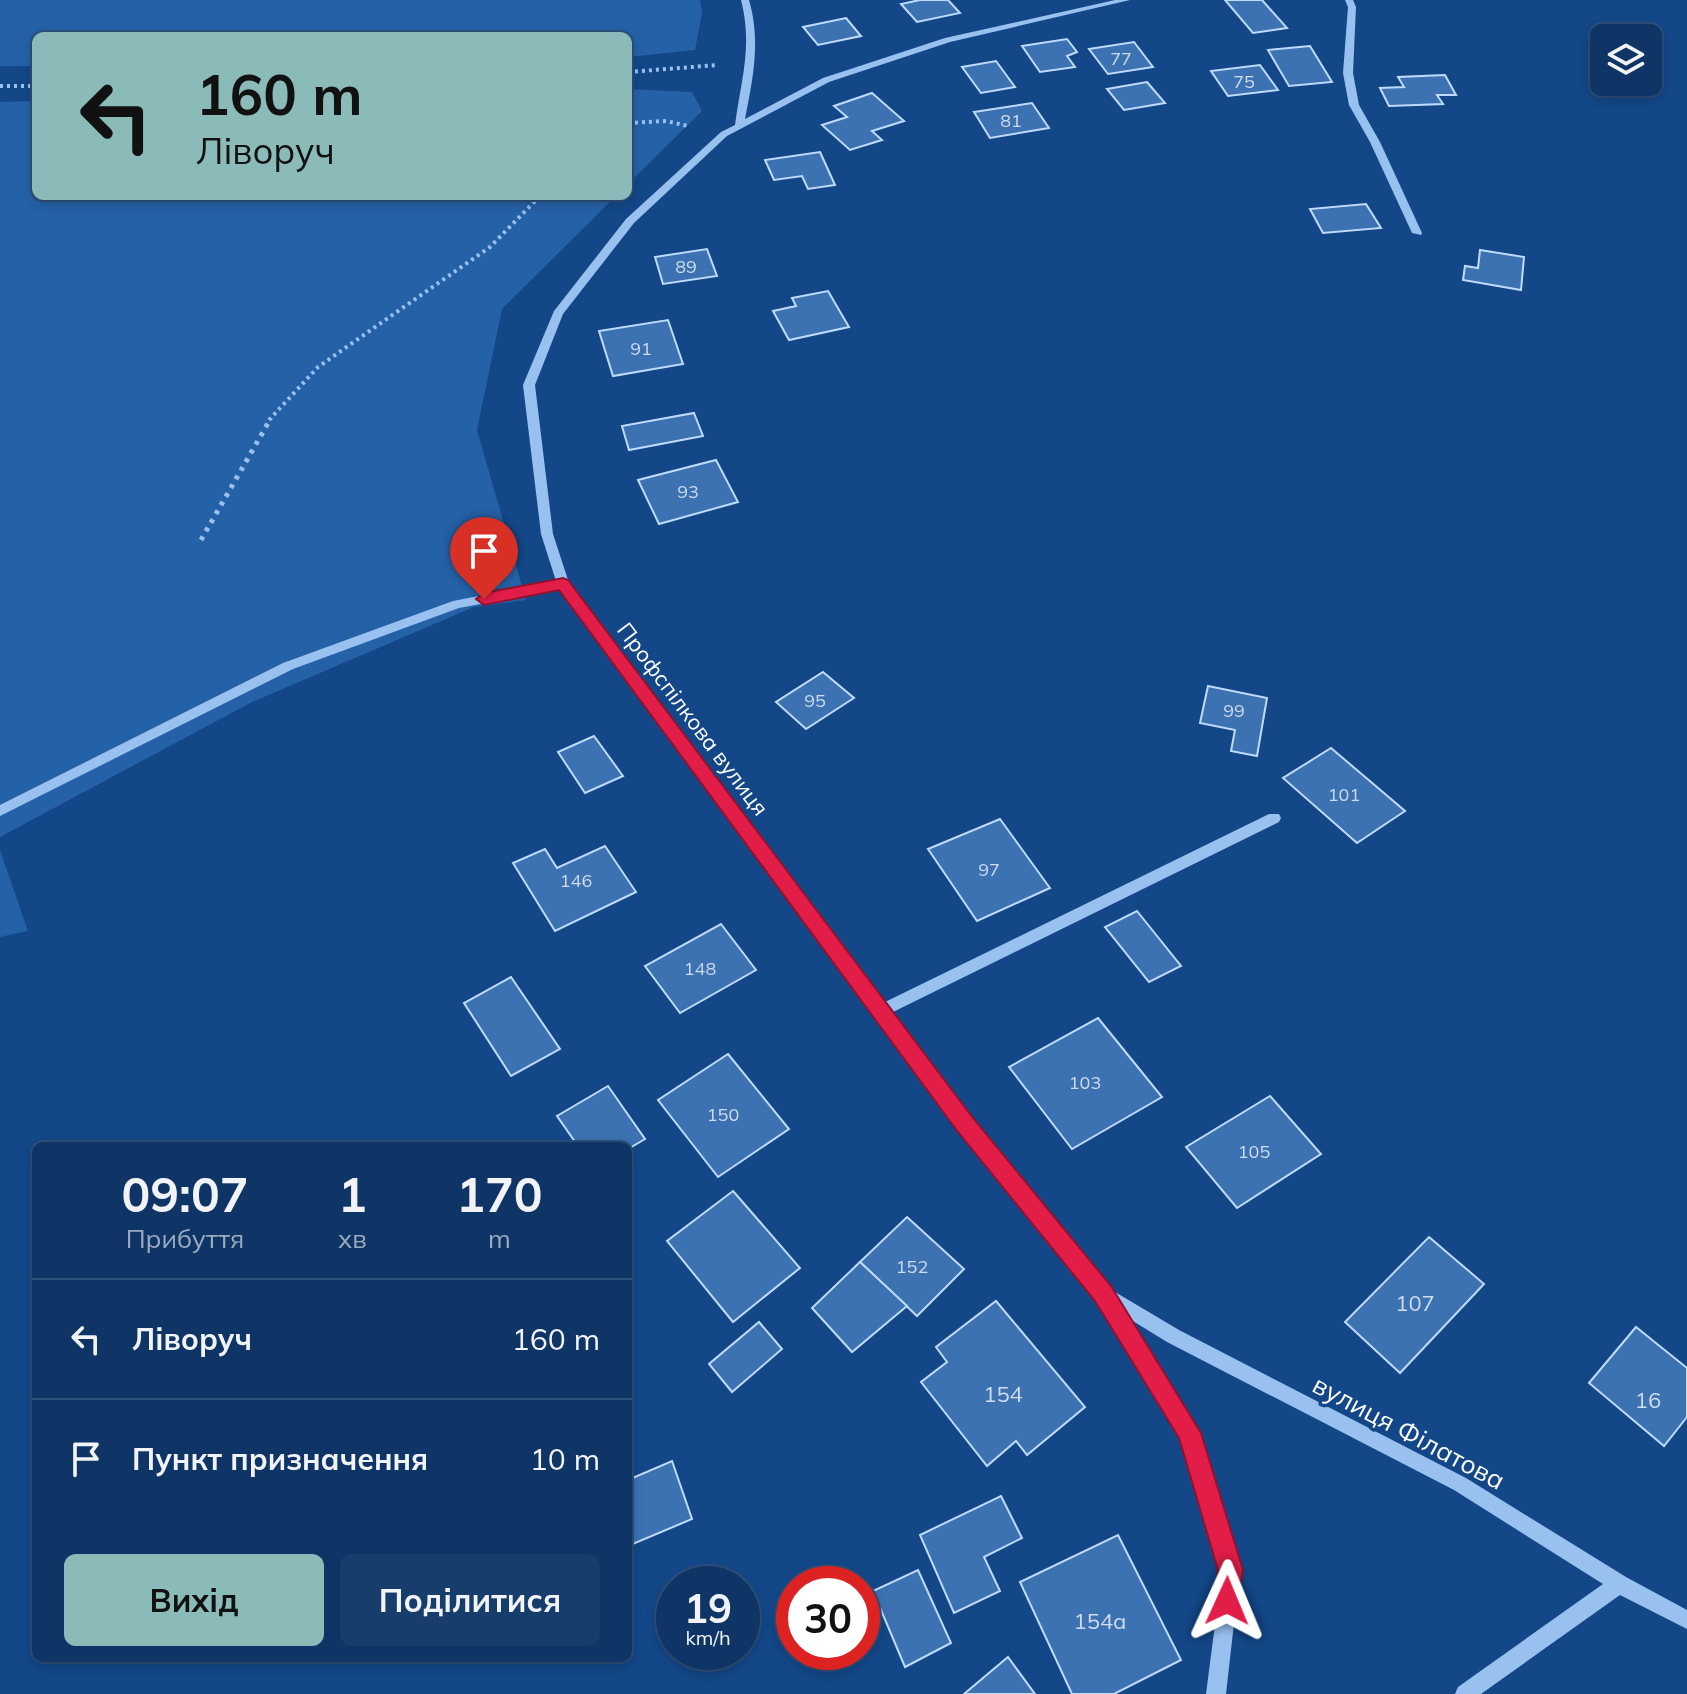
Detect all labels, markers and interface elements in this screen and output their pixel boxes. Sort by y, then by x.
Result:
map controls [1590,24,1662,96]
button: layers [1590,24,1662,96]
house number: 77 [1110,47,1132,70]
text: 160 m [196,59,363,129]
icon: left [64,64,168,168]
house number: 75 [1233,70,1255,93]
house number: 81 [1000,109,1022,132]
text: Ліворуч [196,128,335,173]
house number: 89 [675,255,697,278]
house number: 91 [630,337,652,360]
house number: 93 [677,480,699,503]
pin [450,517,518,599]
icon: arrive [462,529,506,573]
street label: Профспілкова вулиця [611,617,775,821]
house number: 95 [804,689,826,712]
house number: 99 [1223,699,1245,722]
house number: 101 [1328,783,1360,806]
house number: 97 [978,858,1000,881]
house number: 146 [560,869,592,892]
house number: 148 [684,957,716,980]
house number: 103 [1069,1071,1101,1094]
house number: 150 [707,1103,739,1126]
house number: 105 [1238,1140,1270,1163]
text: 09:07 [121,1164,249,1224]
text: 1 [338,1164,367,1224]
text: 170 [456,1164,543,1224]
text: Прибуття [126,1222,244,1255]
text: хв [338,1222,367,1255]
text: m [488,1222,511,1255]
house number: 152 [896,1255,928,1278]
house number: 107 [1395,1289,1435,1317]
icon: left [64,1317,108,1361]
text: Ліворуч [132,1320,252,1358]
text: 160 m [512,1320,600,1358]
street label: вулиця Філатова [1307,1367,1511,1497]
house number: 154 [983,1380,1023,1408]
house number: 16 [1635,1386,1661,1414]
icon: arrive [64,1437,108,1481]
text: Пункт призначення [132,1440,428,1478]
text: 10 m [530,1440,600,1478]
button: Вихід [64,1554,324,1646]
button: Поділитися [340,1554,600,1646]
position arrow [1185,1559,1269,1643]
speed limit sign: 30 [776,1566,880,1670]
text: 19 [684,1583,732,1633]
house number: 154а [1073,1607,1127,1635]
text: km/h [685,1625,731,1650]

